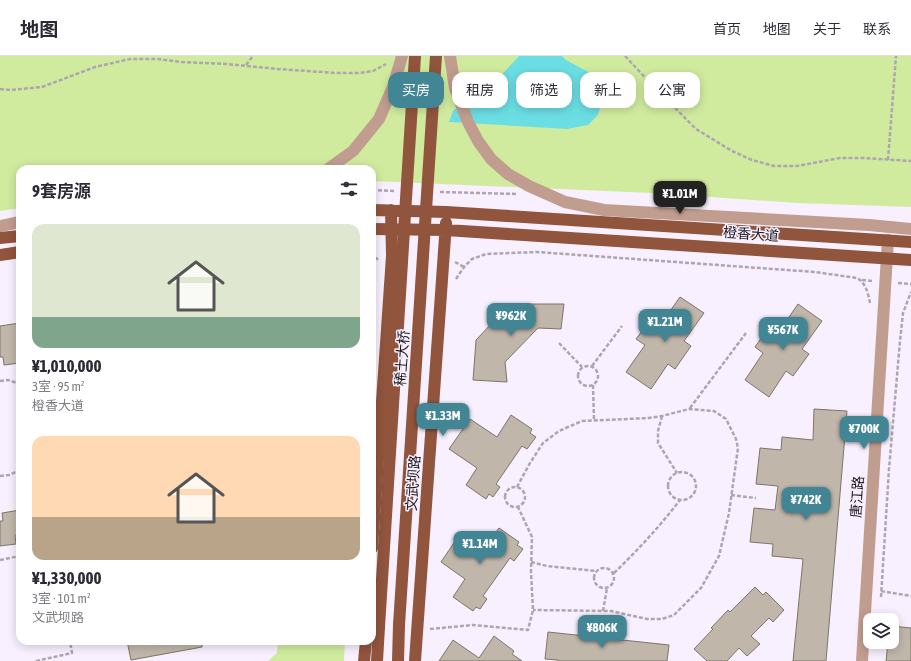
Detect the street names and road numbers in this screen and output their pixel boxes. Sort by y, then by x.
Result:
street label: 橙香大道 [723,224,779,244]
street label: 稀土大桥 [392,330,412,386]
street label: 文武坝路 [403,455,423,511]
street label: 唐江路 [848,475,866,519]

